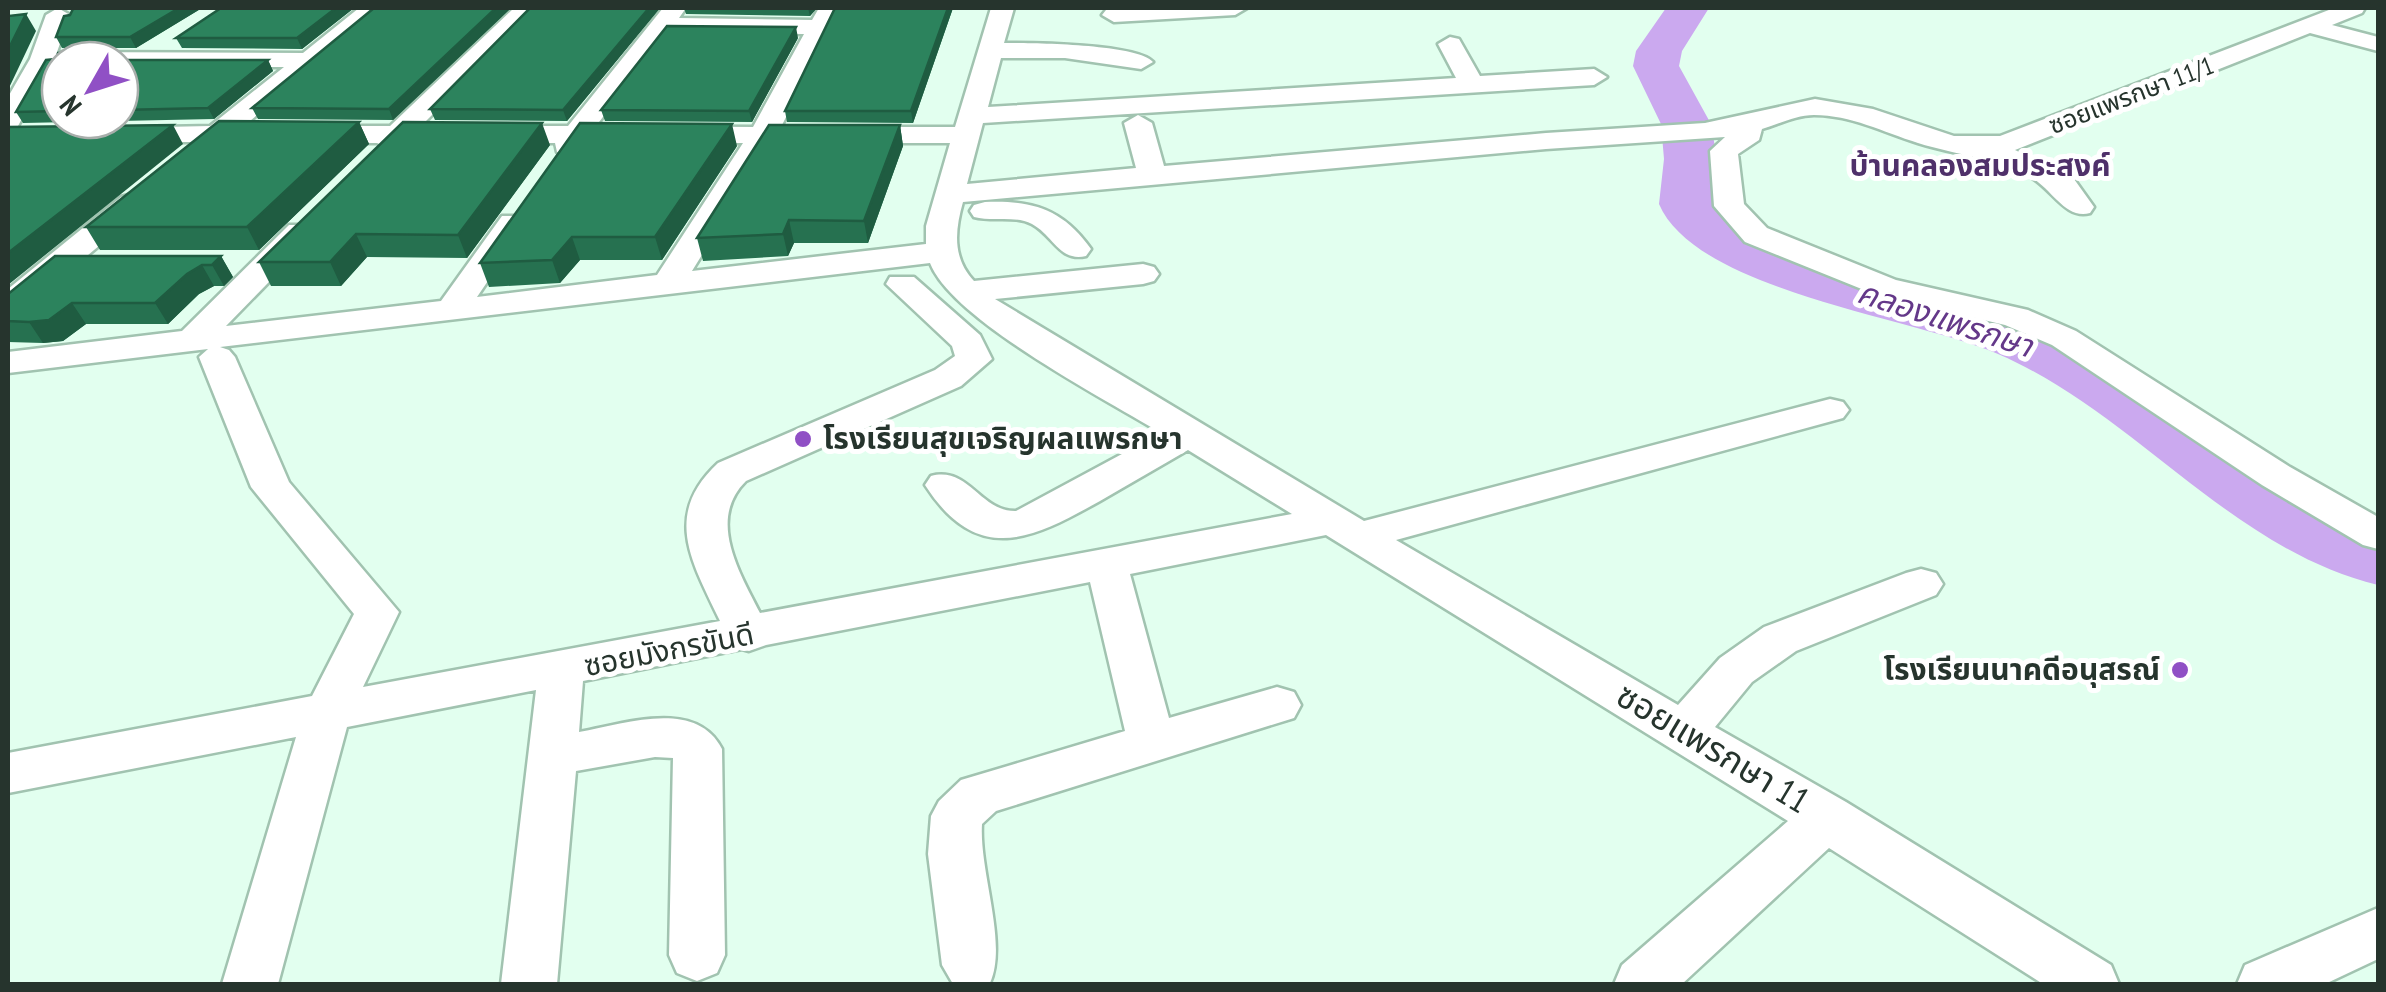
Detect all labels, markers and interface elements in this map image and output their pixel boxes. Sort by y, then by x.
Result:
north arrow [40,40,140,140]
street label: ซอยแพรกษา 11/1 [2044,49,2218,141]
text: N [51,89,89,124]
district label: บ้านคลองสมประสงค์ [1849,145,2111,184]
water label: คลองแพรกษา [1852,270,2040,367]
place label: โรงเรียนสุขเจริญผลแพรกษา [823,418,1183,457]
marker: โรงเรียนสุขเจริญผลแพรกษา [792,428,814,450]
street label: ซอยมังกรขันดี [580,613,757,684]
place label: โรงเรียนนาคดีอนุสรณ์ [1884,649,2160,688]
marker: โรงเรียนนาคดีอนุสรณ์ [2169,659,2191,681]
street label: ซอยแพรกษา 11 [1608,671,1819,823]

